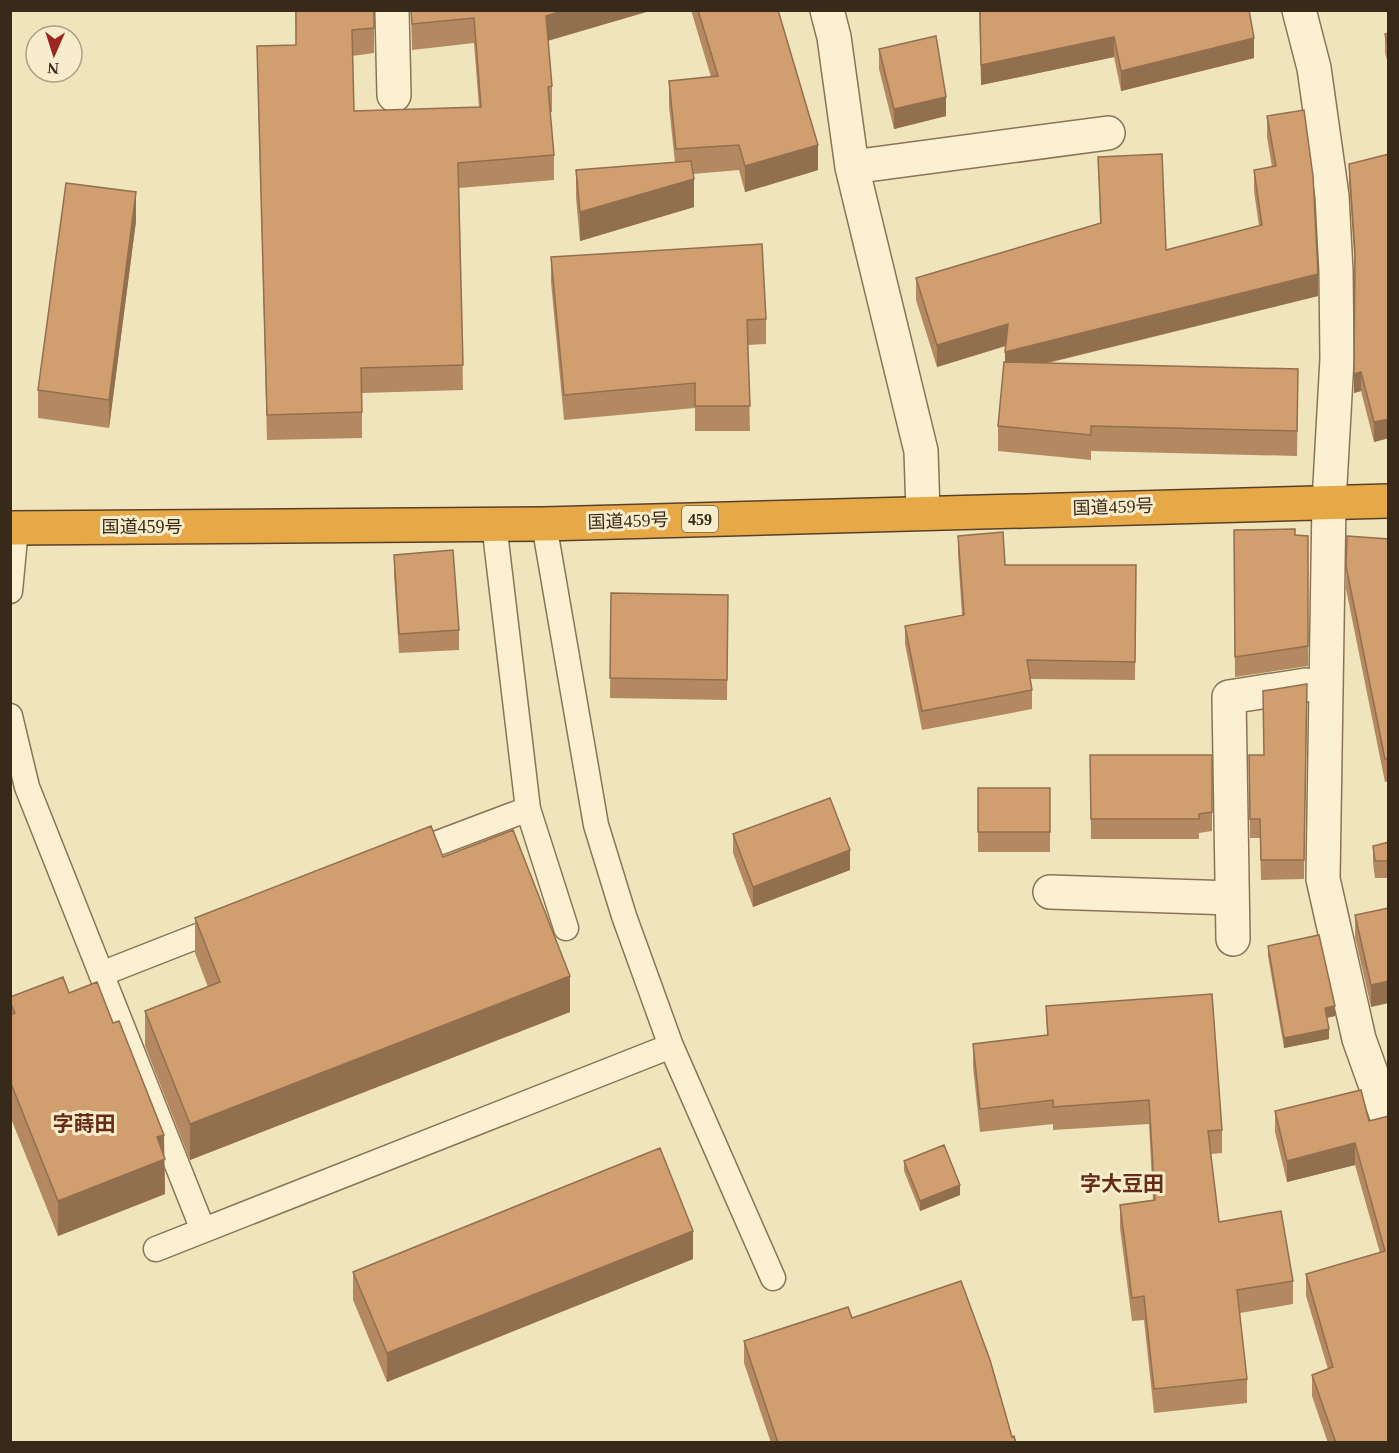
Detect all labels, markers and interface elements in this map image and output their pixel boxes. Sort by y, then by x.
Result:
north arrow [24,24,84,84]
text: N [47,60,59,77]
street label: 国道459号 [1072,496,1154,518]
road number: 459 [682,506,718,532]
street label: 国道459号 [587,510,669,532]
street label: 国道459号 [102,517,183,537]
district label: 字蒔田 [53,1112,116,1136]
district label: 字大豆田 [1080,1172,1164,1196]

